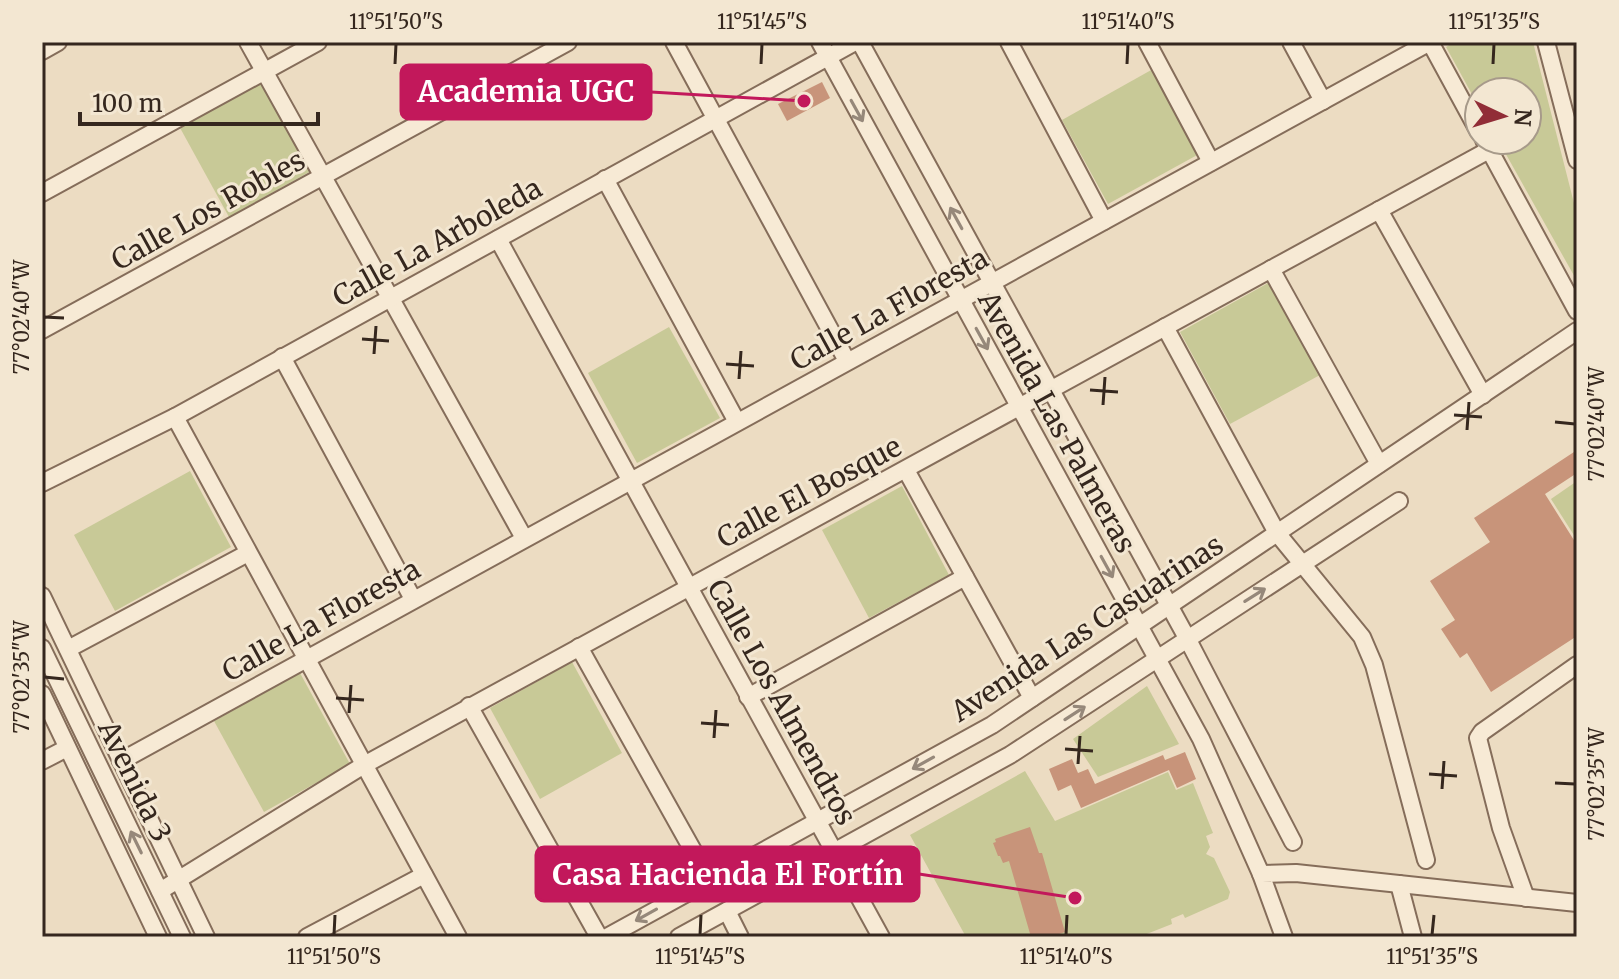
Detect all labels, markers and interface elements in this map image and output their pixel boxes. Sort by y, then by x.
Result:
text: 11°51'50"S [349,9,443,34]
text: 11°51'45"S [717,9,807,34]
text: 11°51'40"S [1082,9,1175,34]
text: 11°51'35"S [1448,9,1540,34]
callout: Academia UGC [401,65,651,119]
text: Academia UGC [416,72,635,110]
scale bar [80,76,318,126]
north arrow [1463,76,1543,156]
text: 100 m [92,88,163,119]
one-way arrow [850,98,865,122]
text: N [1508,108,1538,128]
street label: Calle Los Robles [105,142,311,278]
street label: Calle La Arboleda [326,170,548,314]
one-way arrow [948,207,963,231]
street label: Calle La Floresta [784,240,994,378]
text: 77°02'40"W [9,259,34,374]
street label: Avenida Las Palmeras [970,284,1144,559]
one-way arrow [975,326,990,350]
text: 77°02'40"W [1584,366,1609,481]
street label: Calle El Bosque [711,428,907,556]
street label: Avenida Las Casuarinas [943,527,1230,730]
street label: Calle La Floresta [216,551,426,689]
one-way arrow [1100,554,1115,578]
street label: Calle Los Almendros [700,573,864,831]
one-way arrow [1243,586,1266,602]
text: 77°02'35"W [9,619,34,733]
one-way arrow [1064,705,1086,722]
street label: Avenida 3 [90,714,180,848]
text: 77°02'35"W [1584,726,1609,840]
one-way arrow [912,756,936,771]
one-way arrow [127,830,143,854]
callout: Casa Hacienda El Fortín [536,847,919,901]
text: Casa Hacienda El Fortín [553,855,903,893]
one-way arrow [635,908,659,924]
text: 11°51'50"S [287,944,381,969]
text: 11°51'45"S [655,944,745,969]
text: 11°51'40"S [1020,944,1113,969]
text: 11°51'35"S [1386,944,1478,969]

